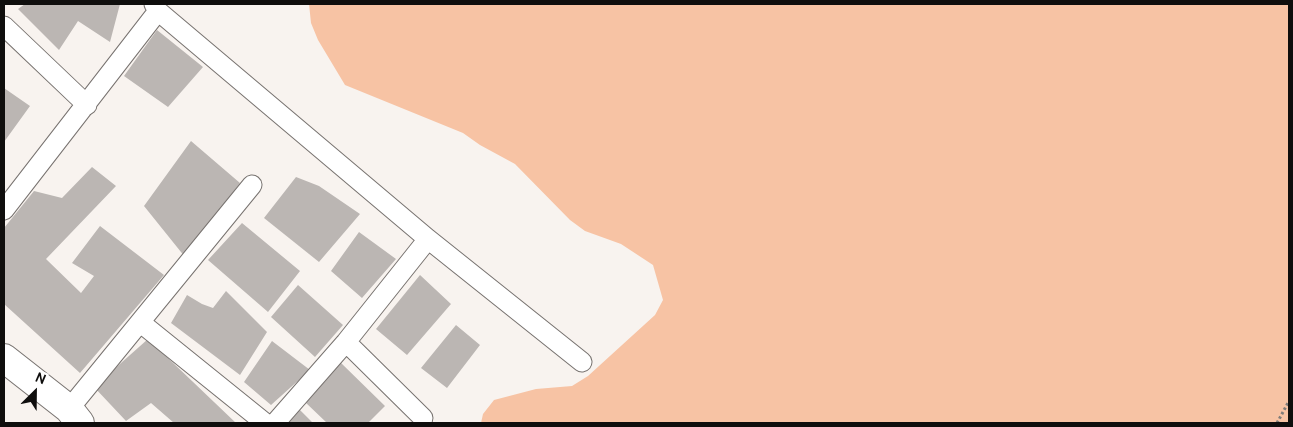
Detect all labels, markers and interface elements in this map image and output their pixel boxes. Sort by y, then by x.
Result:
north arrow [10,367,60,417]
text: N [33,368,49,388]

